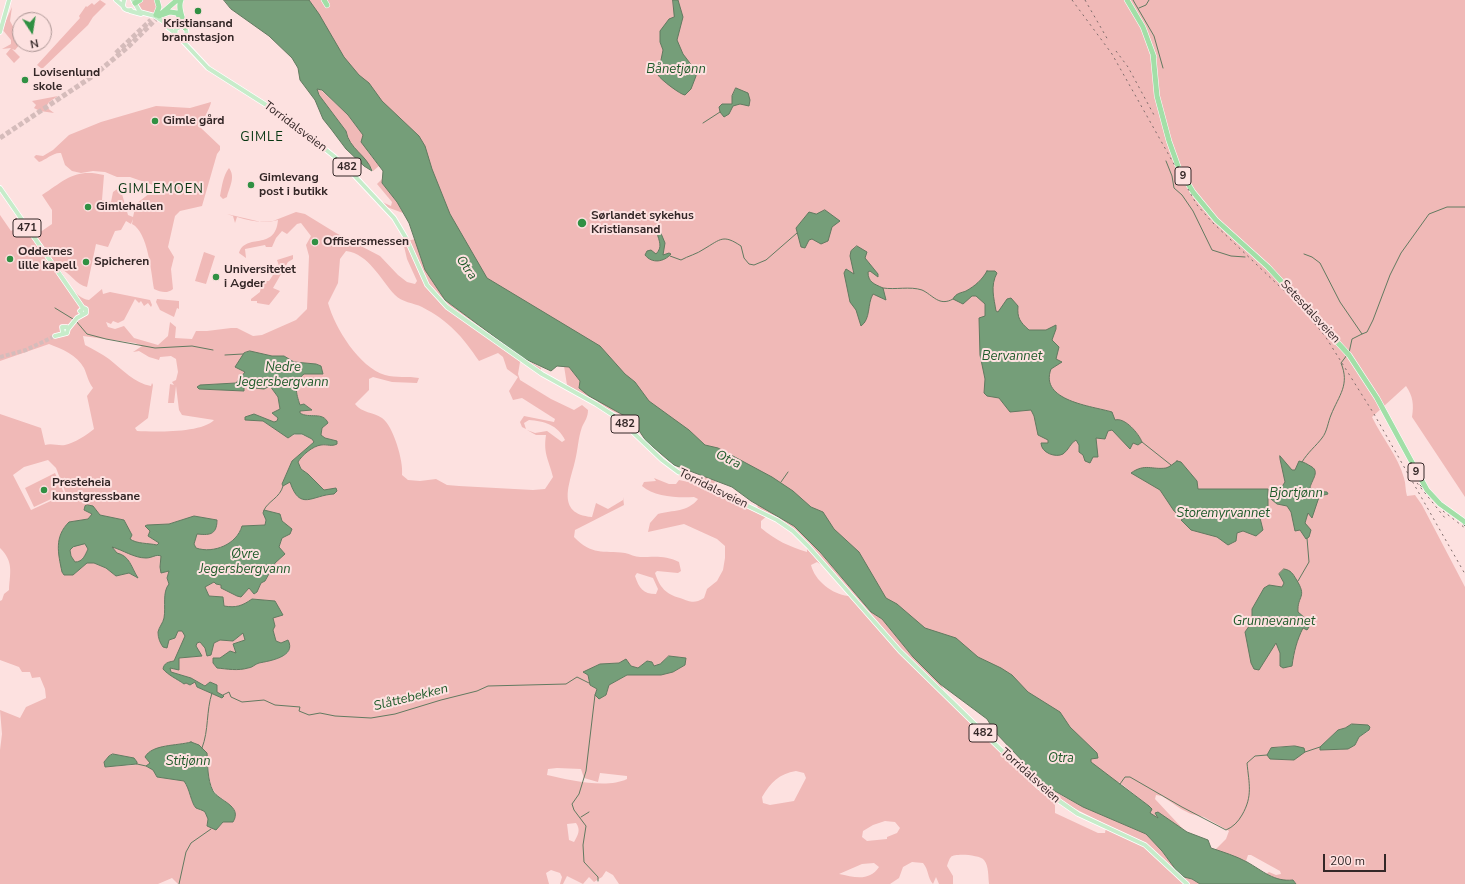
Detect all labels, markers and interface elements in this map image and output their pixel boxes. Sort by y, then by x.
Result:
marker: Kristiansand brannstasjon [193,6,203,16]
north arrow [12,12,52,52]
place label: Kristiansand brannstasjon [162,17,234,45]
text: N [29,35,40,51]
water label: Bånetjønn [646,62,706,78]
place label: Lovisenlund skole [33,66,100,94]
marker: Lovisenlund skole [20,75,30,85]
street label: Torridalsveien [261,99,329,155]
place label: Gimle gård [163,114,225,128]
marker: Gimle gård [150,116,160,126]
district label: GIMLE [240,130,284,146]
road number: 482 [333,158,361,176]
road number: 9 [1175,167,1191,185]
place label: Gimlevang post i butikk [259,171,328,199]
marker: Gimlevang post i butikk [246,180,256,190]
district label: GIMLEMOEN [118,182,204,198]
place label: Gimlehallen [96,200,163,214]
marker: Gimlehallen [83,202,93,212]
place label: Sørlandet sykehus Kristiansand [591,209,694,237]
marker: Sørlandet sykehus Kristiansand [576,217,588,229]
road number: 471 [13,219,41,237]
place label: Offisersmessen [323,235,409,249]
marker: Offisersmessen [310,237,320,247]
place label: Oddernes lille kapell [18,245,77,273]
water label: Otra [452,253,480,283]
marker: Oddernes lille kapell [5,254,15,264]
place label: Spicheren [94,255,149,269]
marker: Spicheren [81,257,91,267]
place label: Universitetet i Agder [224,263,296,291]
marker: Universitetet i Agder [211,272,221,282]
street label: Setesdalsveien [1277,277,1343,347]
water label: Bervannet [982,349,1042,365]
water label: Nedre Jegersbergvann [237,360,329,391]
road number: 482 [611,415,639,433]
water label: Otra [713,447,743,473]
road number: 9 [1408,463,1424,481]
street label: Torridalsveien [676,466,750,512]
place label: Presteheia kunstgressbane [52,476,140,504]
marker: Presteheia kunstgressbane [39,485,49,495]
water label: Bjortjønn [1269,486,1323,502]
water label: Storemyrvannet [1176,506,1270,522]
water label: Øvre Jegersbergvann [199,547,291,578]
water label: Grunnevannet [1233,614,1315,630]
water label: Slåttebekken [372,681,450,715]
road number: 482 [969,724,997,742]
street label: Torridalsveien [997,745,1063,807]
water label: Otra [1048,751,1074,767]
water label: Stitjønn [165,754,211,770]
scale bar [1325,846,1388,872]
text: 200 m [1330,853,1365,869]

